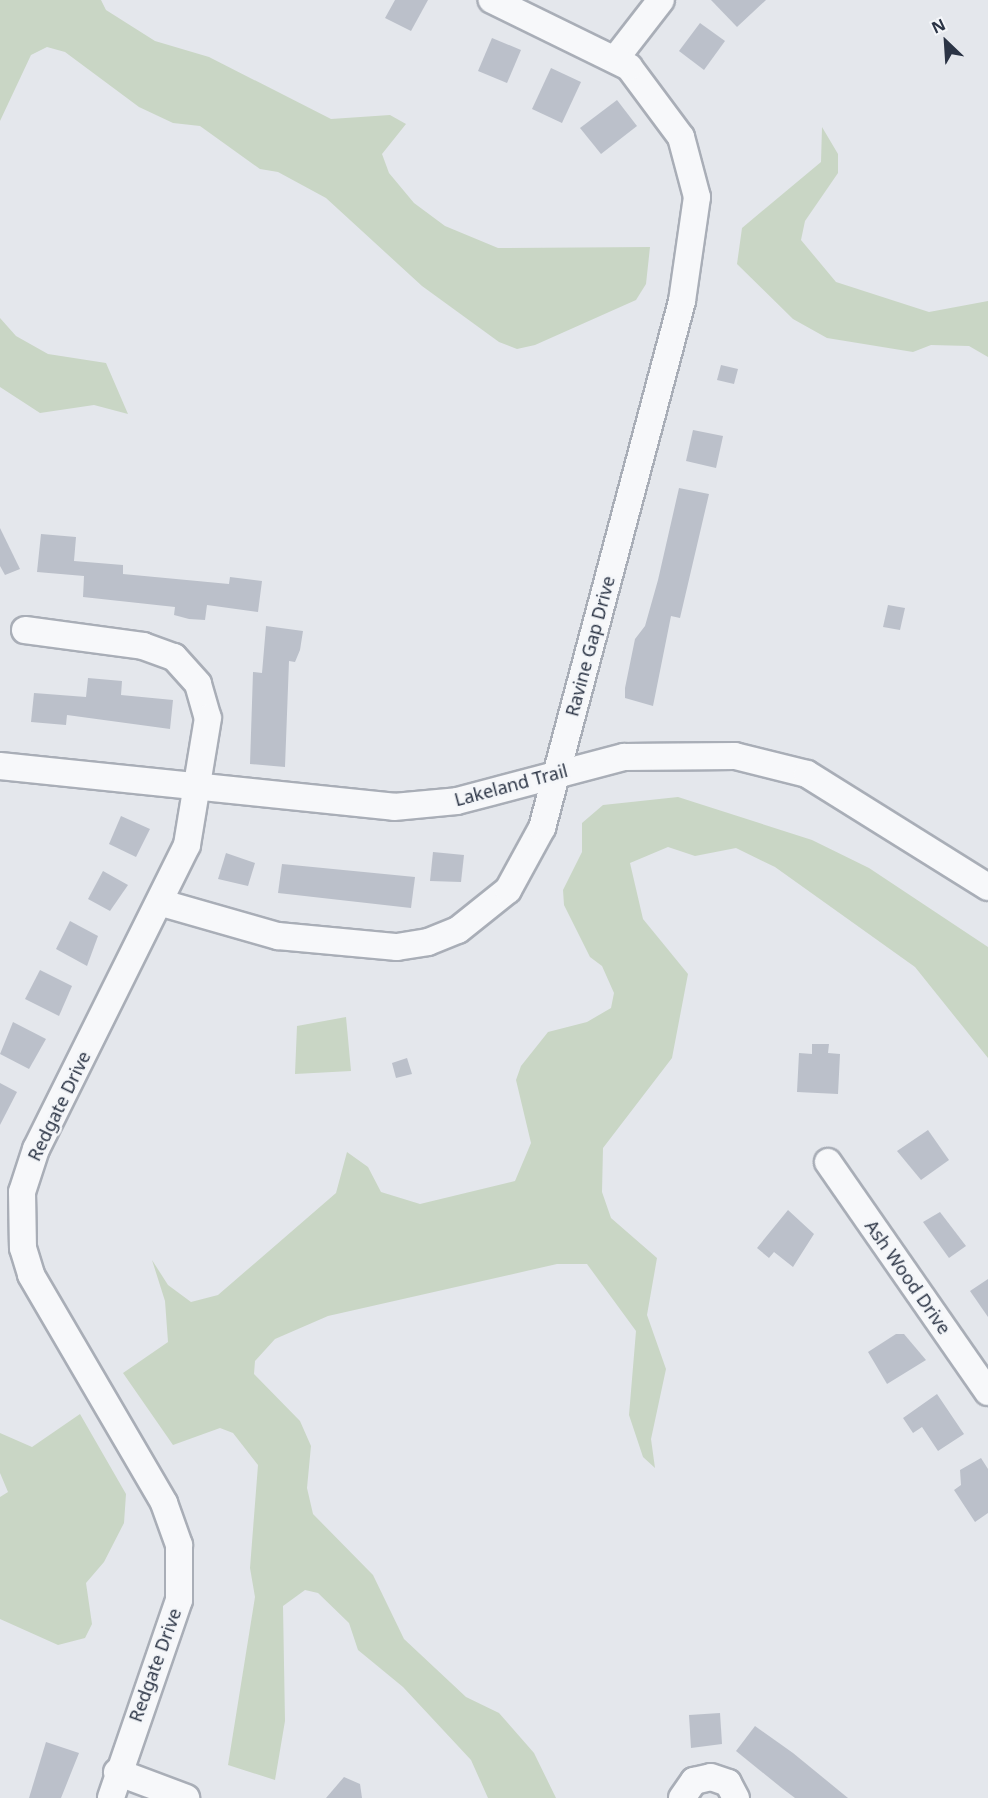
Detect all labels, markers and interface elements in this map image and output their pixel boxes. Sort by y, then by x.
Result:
north arrow [916,12,976,72]
text: N [928,13,949,38]
street label: Ravine Gap Drive [561,573,619,719]
street label: Lakeland Trail [452,759,570,811]
street label: Redgate Drive [23,1048,95,1164]
street label: Ash Wood Drive [861,1216,955,1338]
street label: Redgate Drive [124,1605,186,1725]

